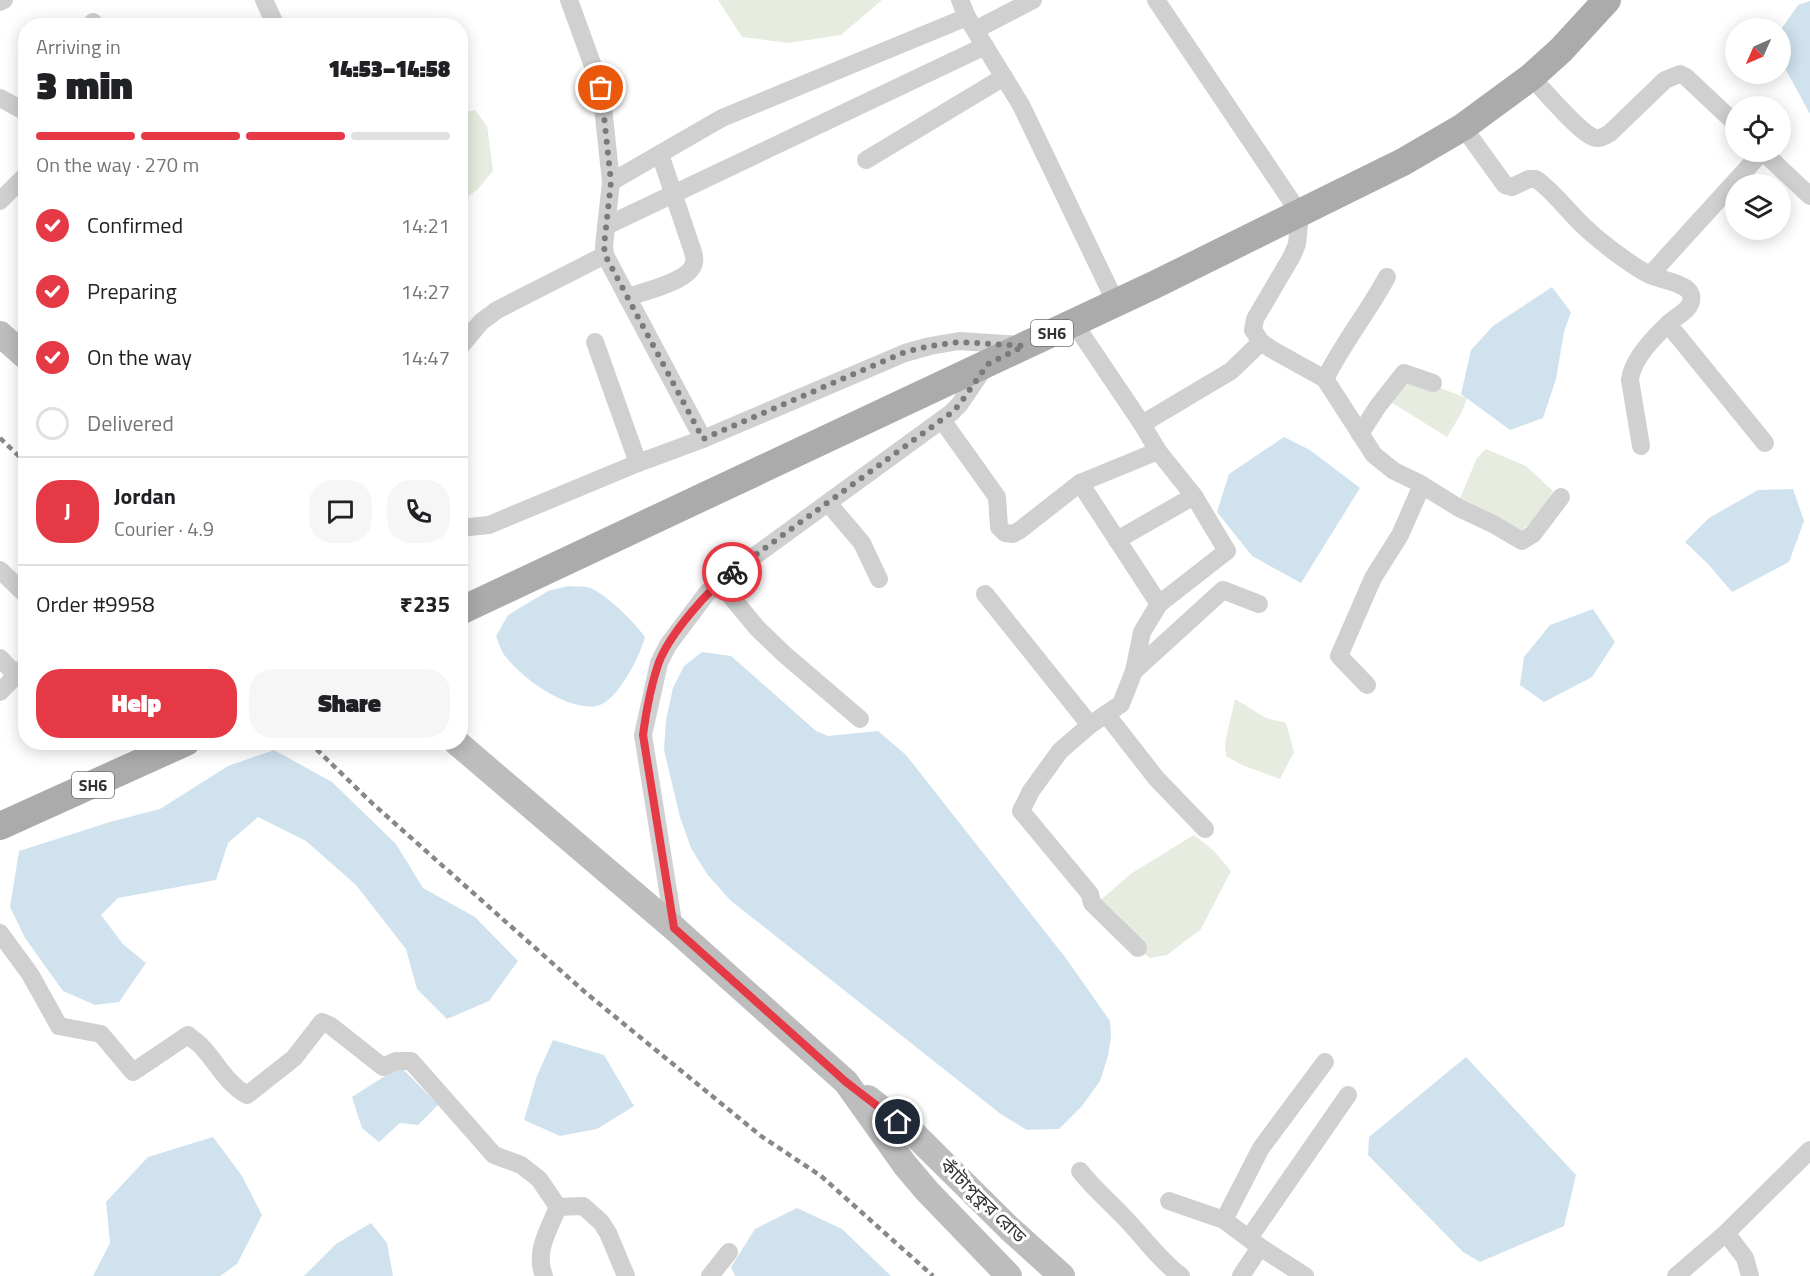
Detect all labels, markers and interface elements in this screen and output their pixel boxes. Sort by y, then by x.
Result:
north arrow [1725,18,1791,84]
map controls [1725,18,1791,240]
text: Arriving in [36,31,121,62]
text: 14:53–14:58 [328,52,450,86]
text: 3 min [36,55,133,114]
pin [575,62,626,113]
icon: bag [584,71,617,104]
button: locate [1725,96,1791,162]
text: On the way · 270 m [36,149,199,180]
button: layers [1725,174,1791,240]
text: Confirmed [87,208,183,242]
icon: check [36,209,69,242]
text: 14:21 [401,210,450,241]
text: Preparing [87,274,177,308]
icon: check [36,275,69,308]
text: 14:27 [401,276,450,307]
road number: SH6 [1031,320,1073,346]
text: On the way [87,340,192,374]
icon: check [36,341,69,374]
text: 14:47 [401,342,450,373]
text: Delivered [87,406,174,440]
text: Jordan [114,479,176,513]
button: chat [309,480,372,543]
button: phone [387,480,450,543]
text: J [64,494,71,528]
text: Courier · 4.9 [114,513,214,544]
courier [702,542,762,602]
icon: bike [716,556,749,589]
text: Order #9958 [36,587,155,621]
text: ₹235 [399,587,450,621]
button: Help [36,669,237,738]
button: Share [249,669,450,738]
road number: SH6 [72,772,114,798]
pin [872,1096,923,1147]
icon: home [881,1105,914,1138]
street label: কাঁটাপুকুর রোড [933,1152,1033,1249]

